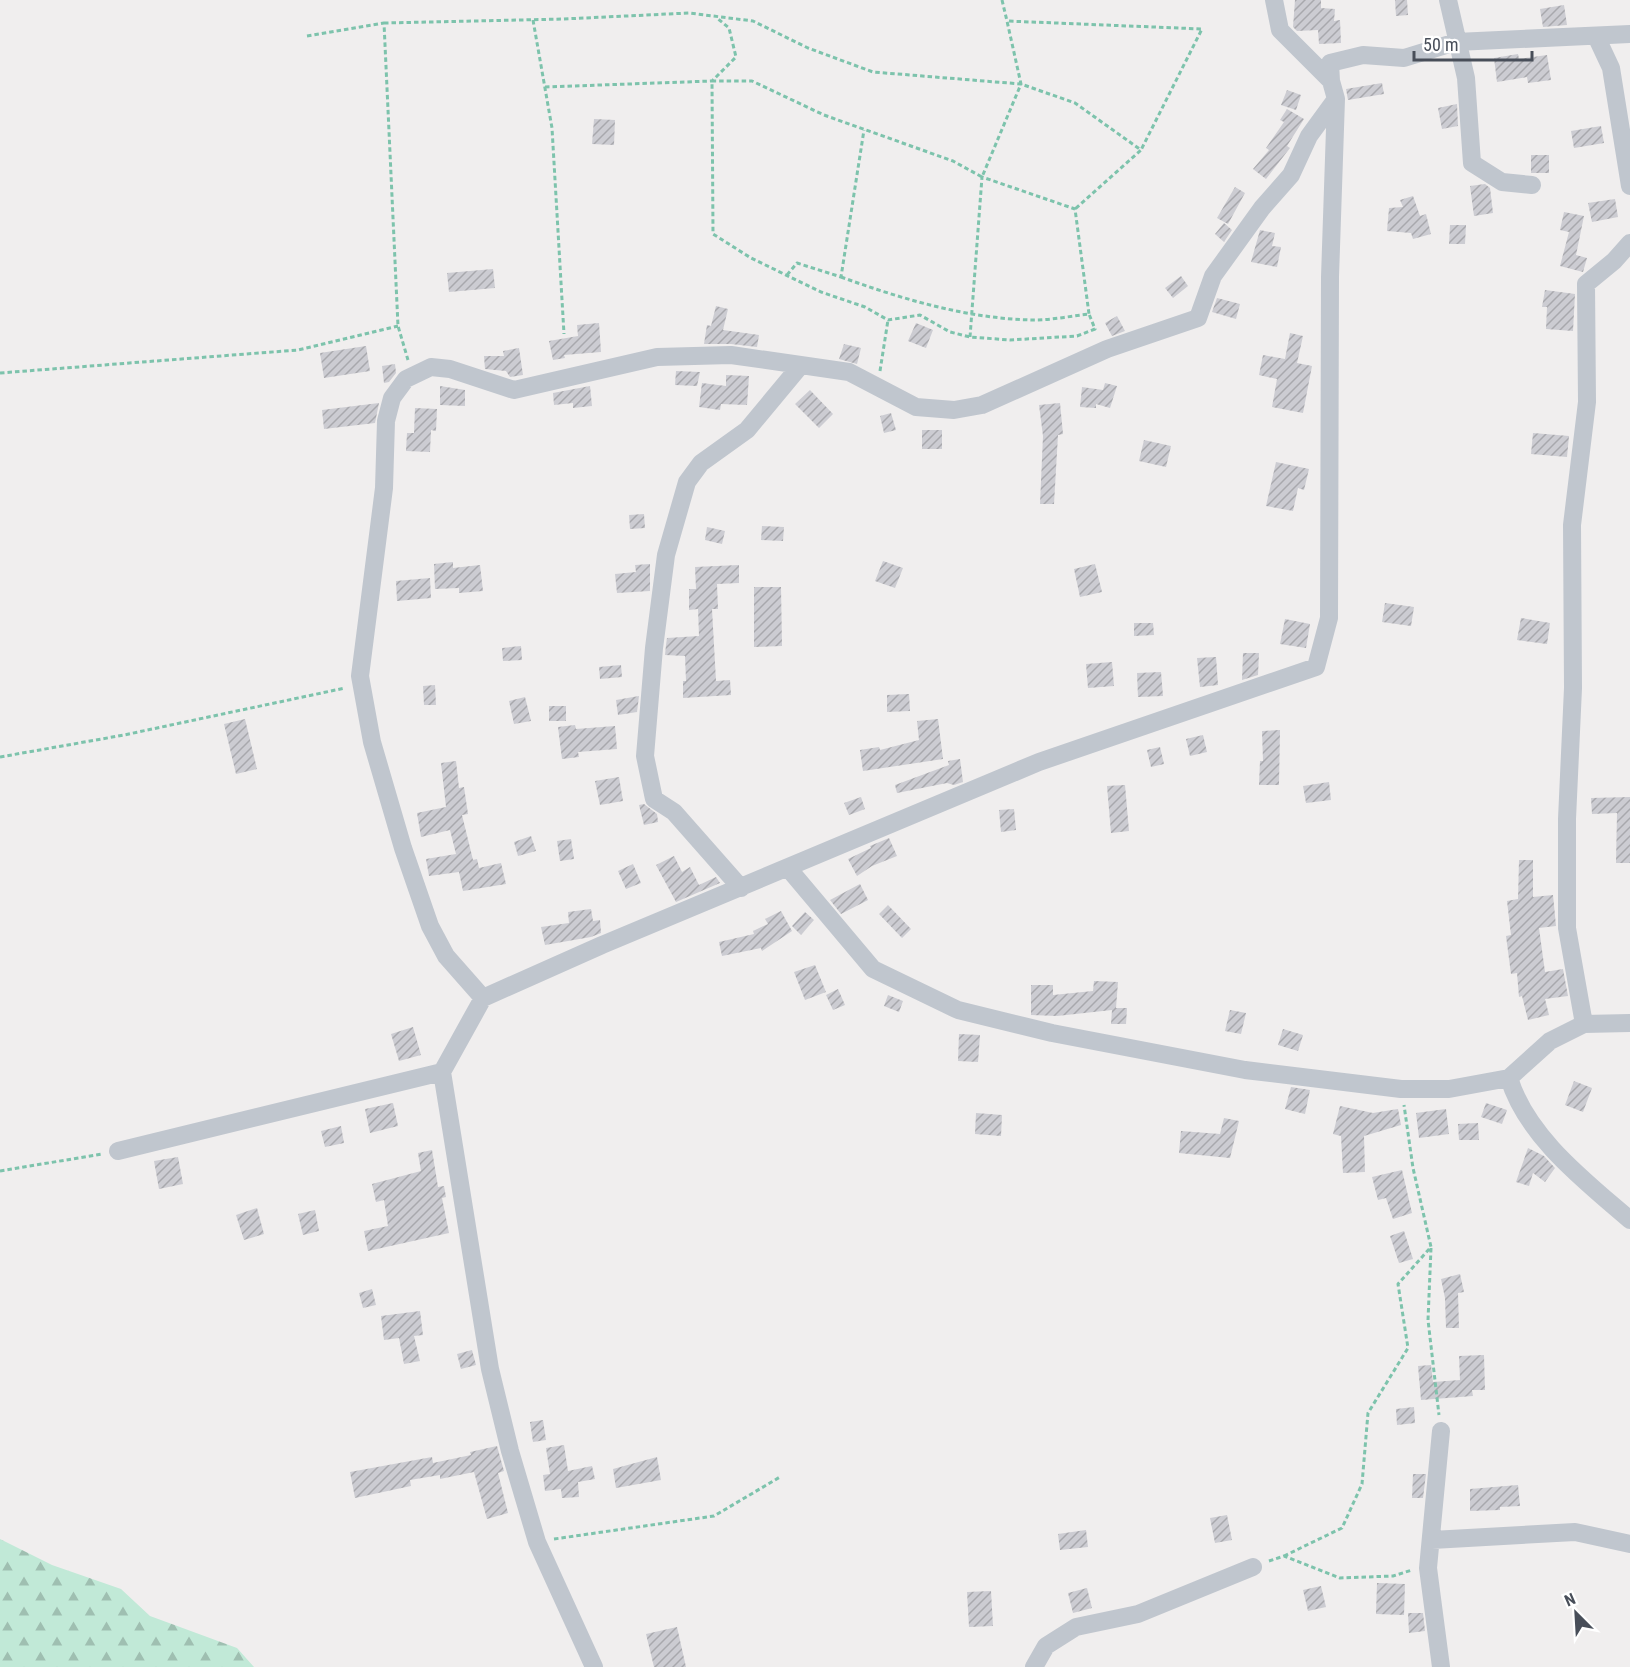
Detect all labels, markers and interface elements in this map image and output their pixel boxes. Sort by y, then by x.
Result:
scale bar [1414,24,1532,62]
text: 50 m [1423,34,1458,55]
north arrow [1546,1583,1606,1643]
text: N [1562,1589,1578,1610]

